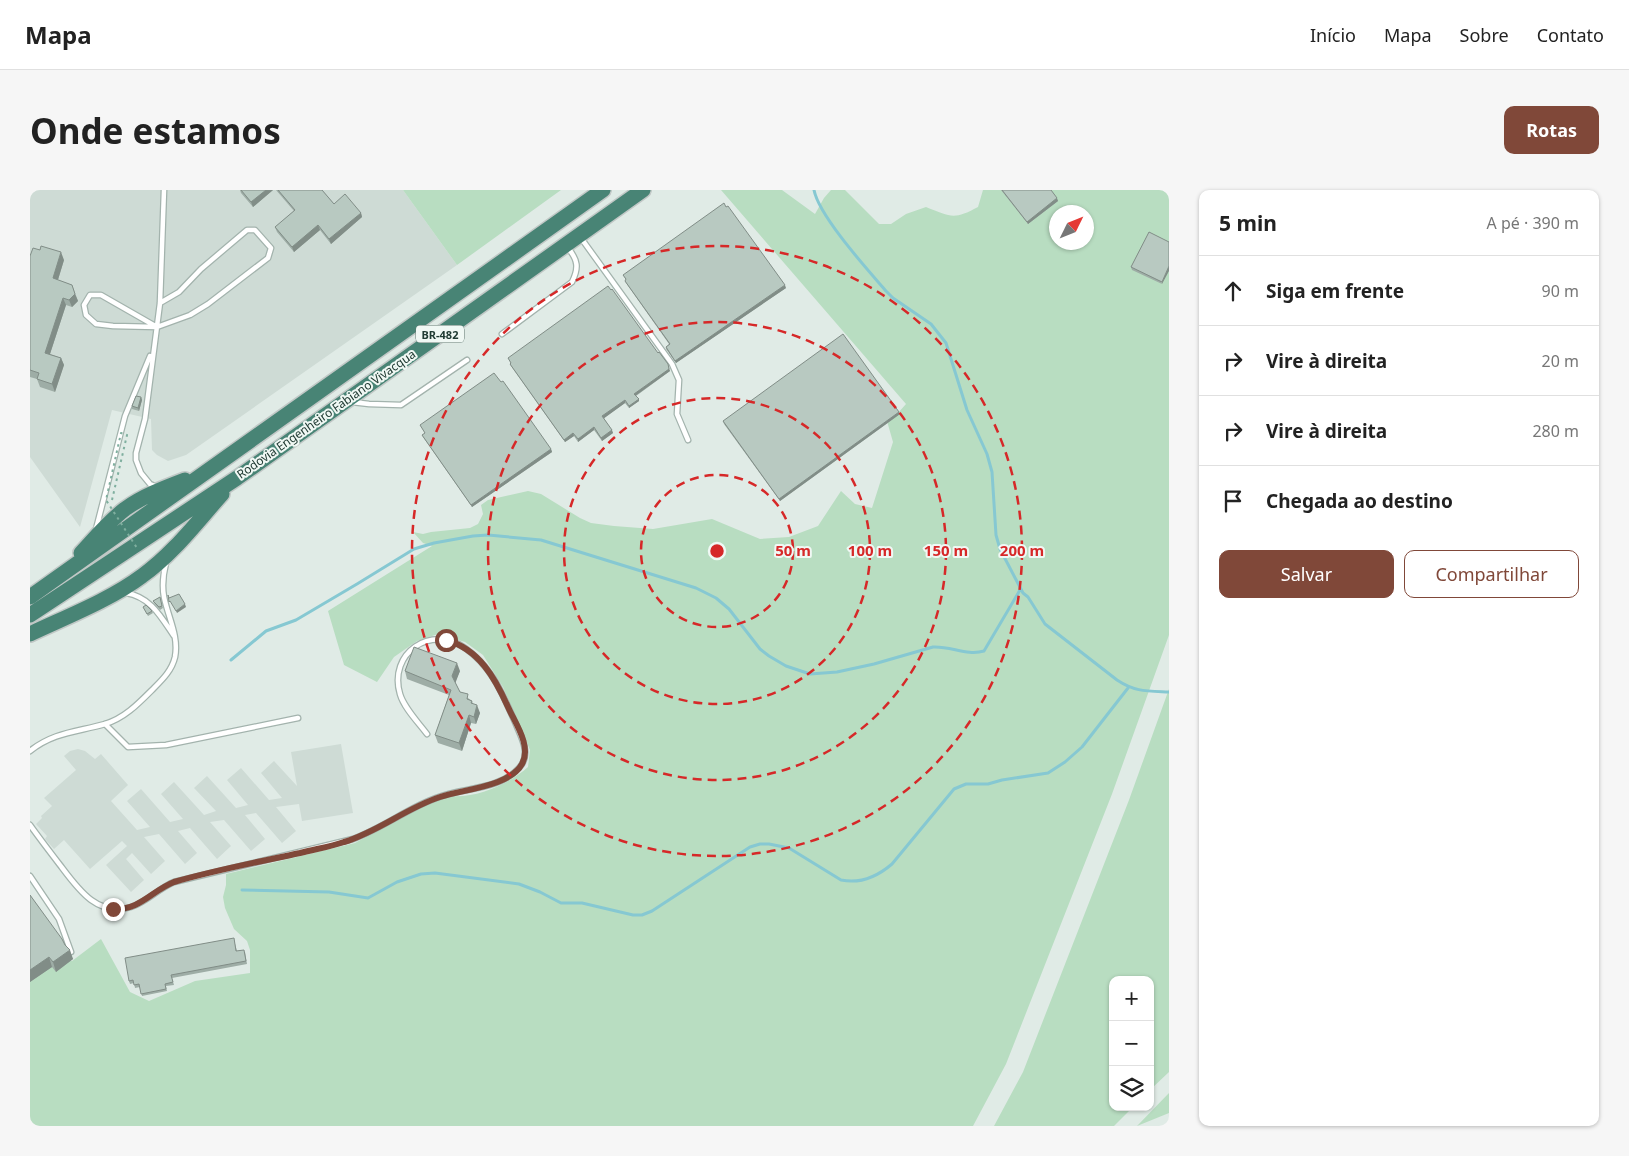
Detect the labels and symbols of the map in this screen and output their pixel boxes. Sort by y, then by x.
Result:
north arrow [1049,205,1094,250]
road number: BR-482 [416,326,464,342]
street label: Rodovia Engenheiro Fabiano Vivacqua [233,345,419,483]
text: 50 m [775,540,811,560]
text: 100 m [848,540,892,560]
text: 150 m [924,540,968,560]
text: 200 m [1000,540,1044,560]
centre of rings [708,542,726,560]
route start [435,629,458,652]
route end [102,898,125,921]

